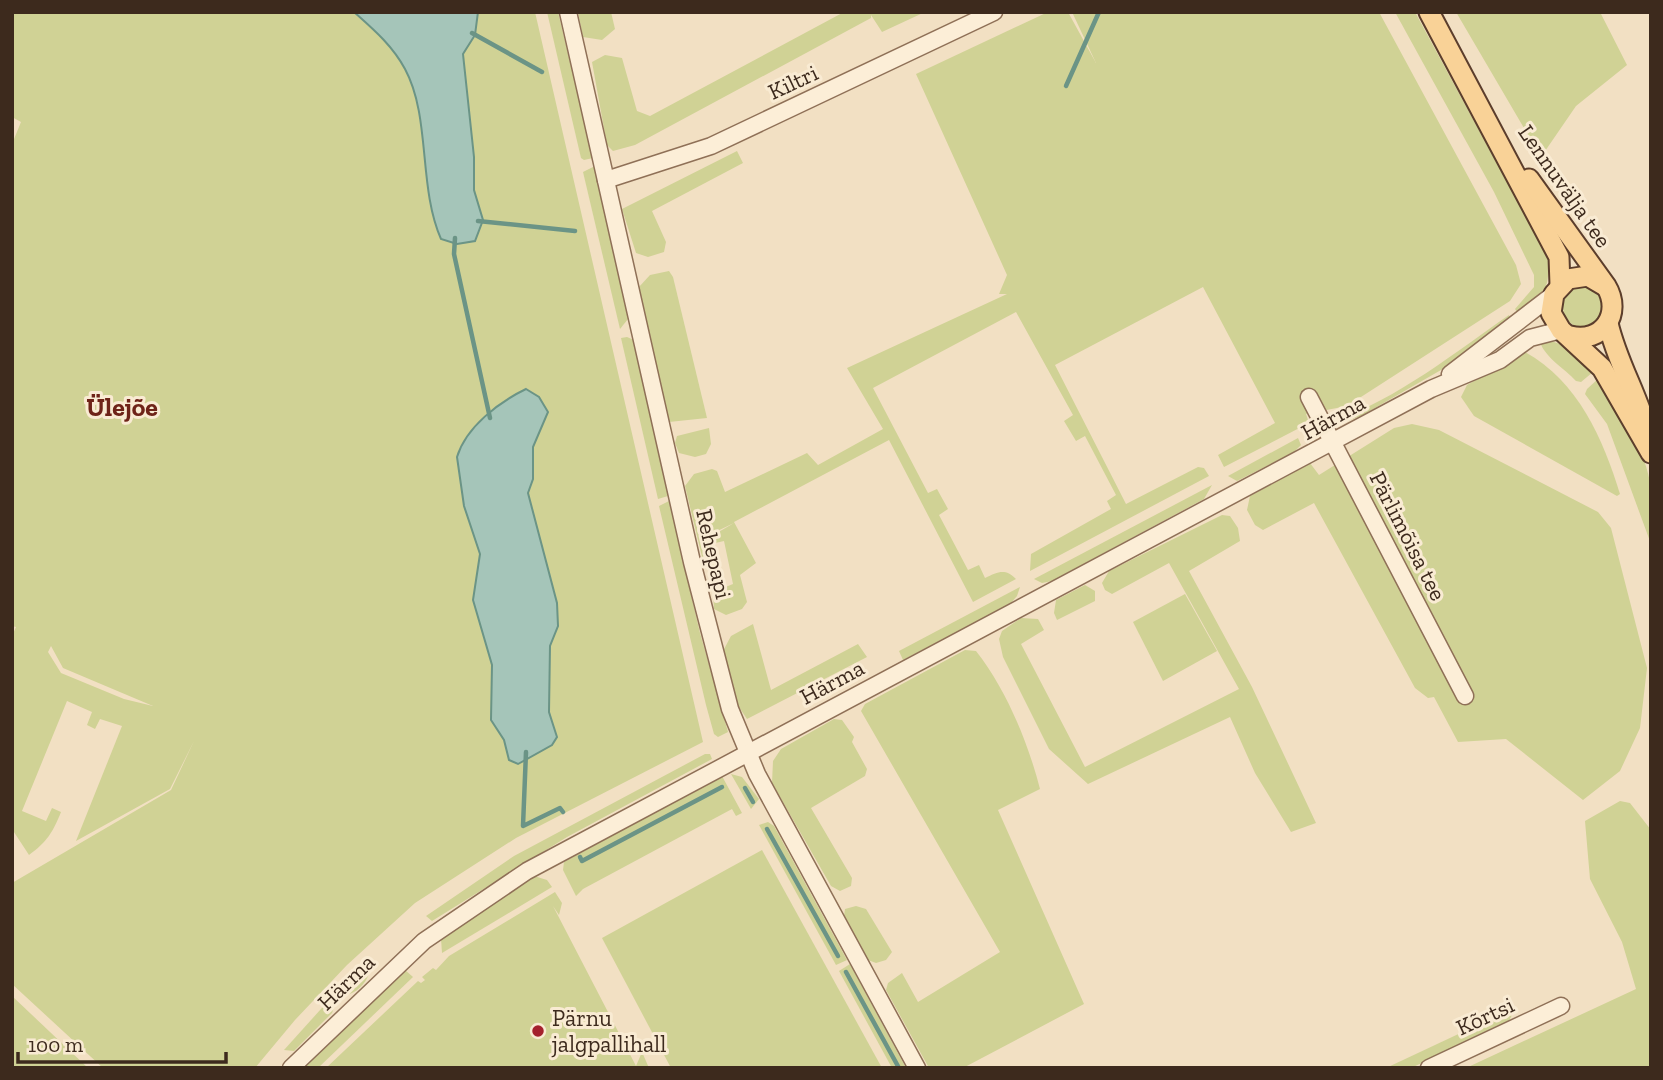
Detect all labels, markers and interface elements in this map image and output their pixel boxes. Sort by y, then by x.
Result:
street label: Kiltri [764,58,822,106]
street label: Lennuvälja tee [1512,119,1618,253]
street label: Härma [1296,388,1370,446]
district label: Ülejõe [86,391,158,423]
street label: Pärlimõisa tee [1364,467,1452,605]
street label: Rehepapi [690,506,738,602]
street label: Härma [795,653,869,711]
street label: Härma [312,948,380,1016]
street label: Kõrtsi [1452,990,1518,1042]
place label: Pärnu jalgpallihall [551,1004,666,1058]
scale bar [18,1020,226,1064]
marker: Pärnu jalgpallihall [530,1023,546,1039]
text: 100 m [28,1032,83,1057]

